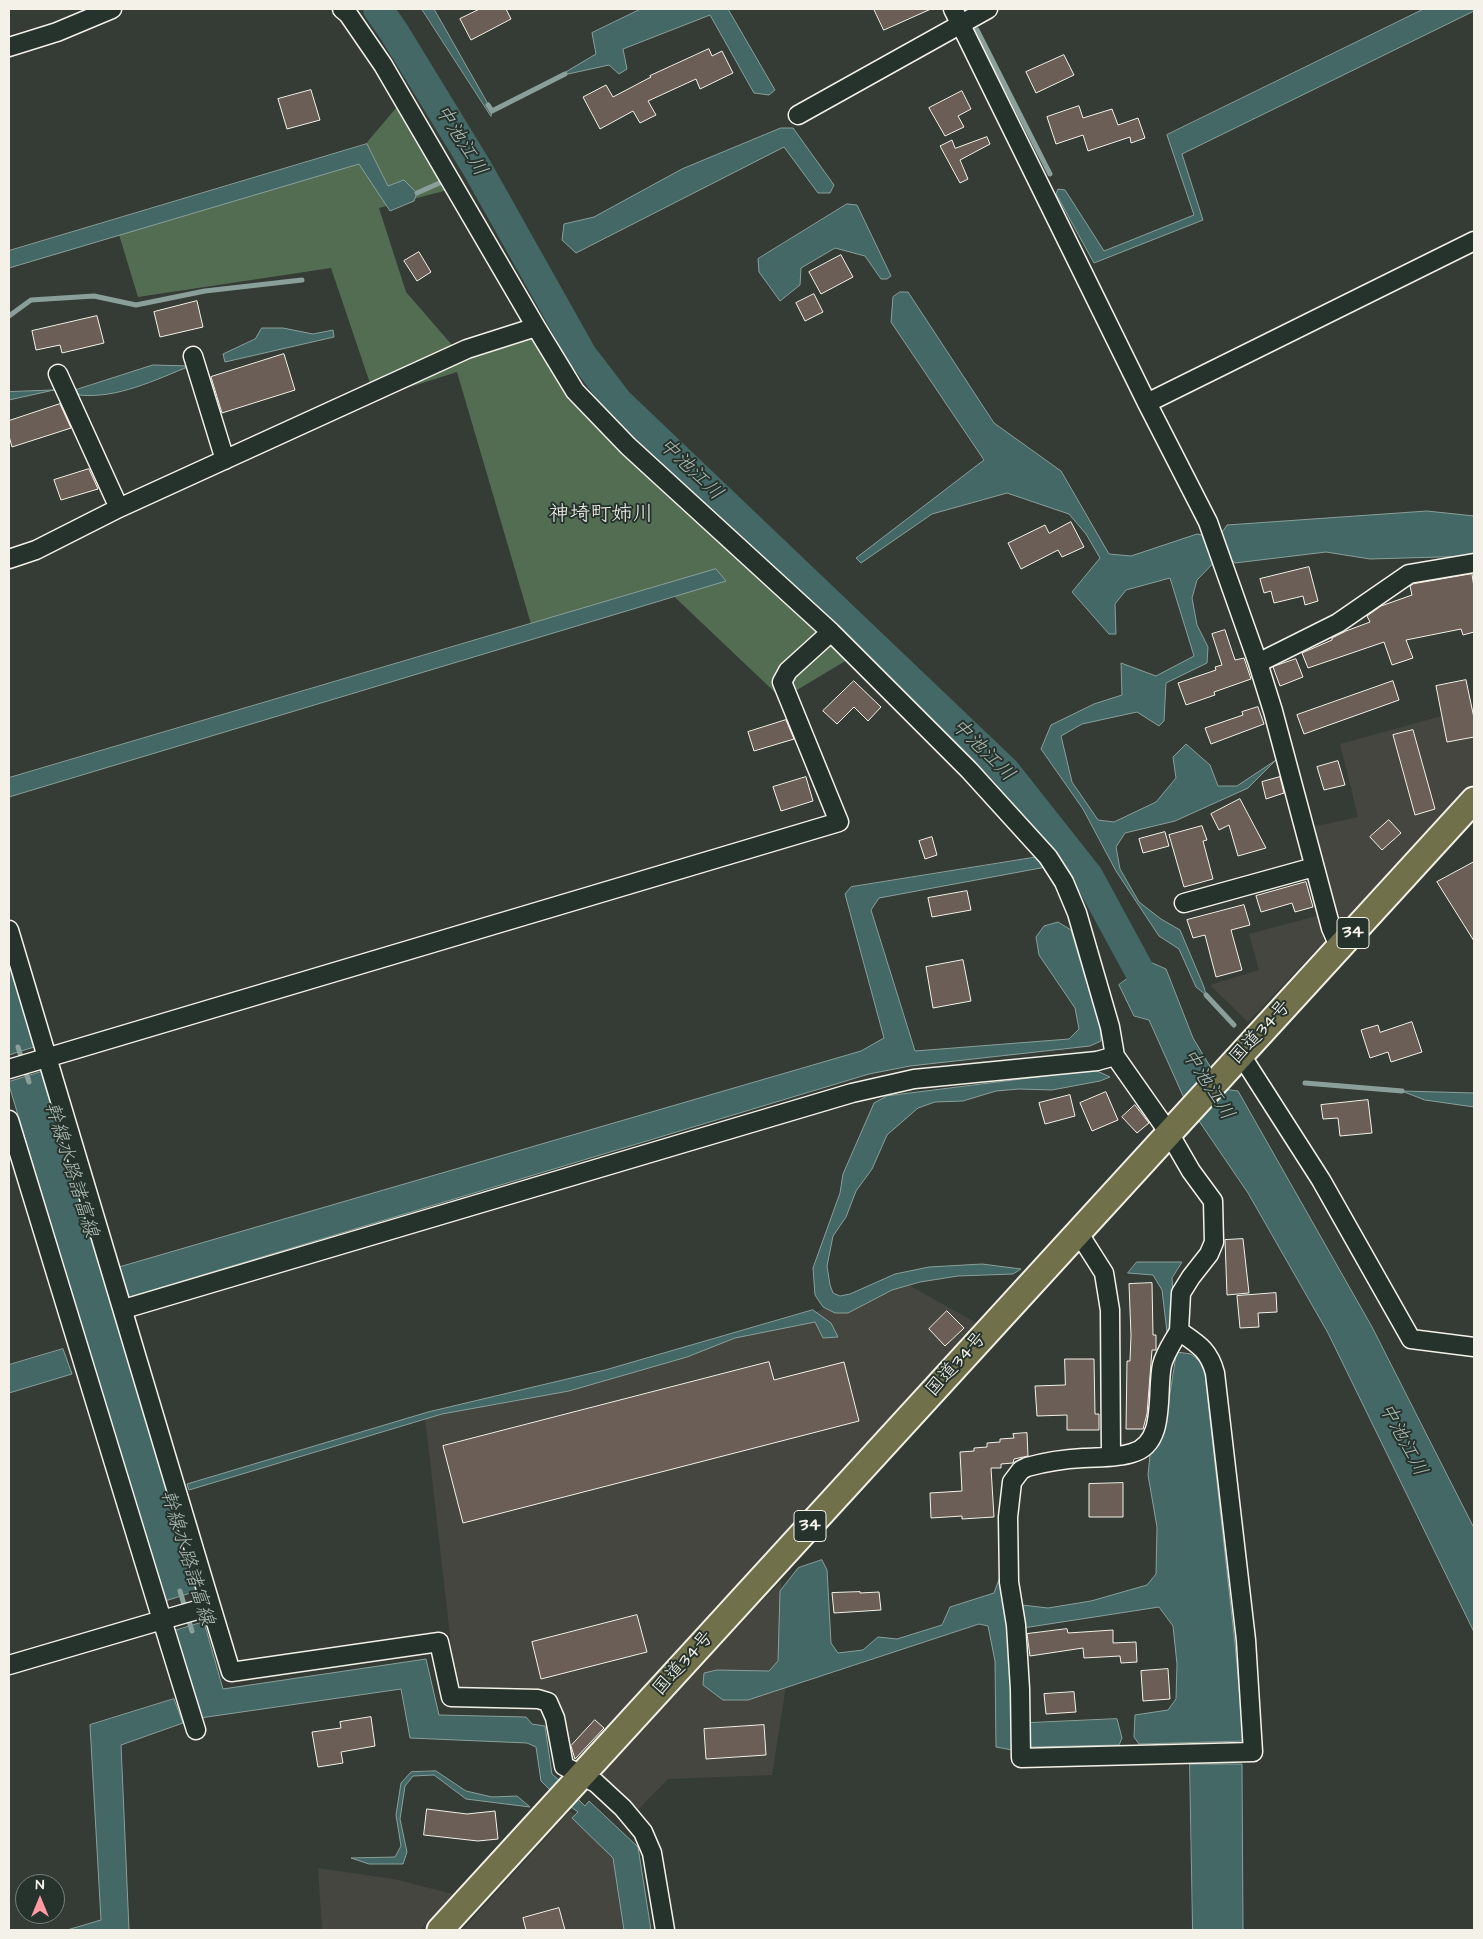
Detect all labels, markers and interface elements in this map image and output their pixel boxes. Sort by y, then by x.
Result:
water label: 中池江川 [429,101,491,181]
water label: 中池江川 [653,434,727,506]
district label: 神埼町姉川 [549,503,653,529]
water label: 中池江川 [945,714,1019,788]
road number: 34 [1337,918,1369,948]
street label: 国道34号 [1226,996,1296,1070]
water label: 中池江川 [1176,1045,1238,1125]
water label: 幹線水路諸富線 [38,1100,102,1240]
street label: 国道34号 [922,1328,992,1402]
water label: 中池江川 [1373,1399,1431,1481]
water label: 幹線水路諸富線 [154,1488,218,1628]
road number: 34 [794,1510,826,1542]
street label: 国道34号 [649,1627,719,1701]
north arrow [15,1874,65,1924]
text: N [36,1875,44,1895]

